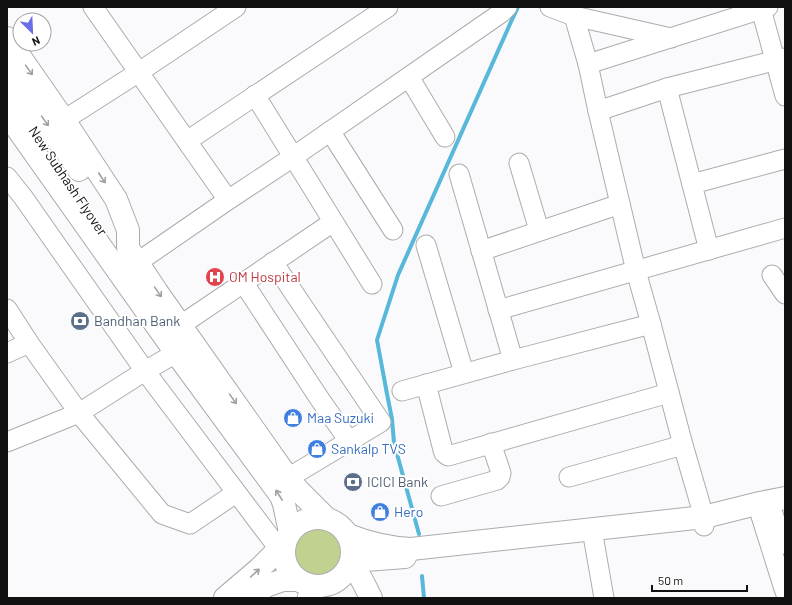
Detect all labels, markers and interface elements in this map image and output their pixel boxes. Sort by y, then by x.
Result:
north arrow [12,12,52,52]
text: N [30,34,42,49]
one-way arrow [25,65,33,76]
one-way arrow [41,115,49,126]
street label: New Subhash Flyover [25,123,111,239]
one-way arrow [98,172,106,183]
hospital icon: OM Hospital [204,266,226,288]
place label: OM Hospital [229,268,301,285]
one-way arrow [154,287,162,298]
bank icon: Bandhan Bank [69,310,91,332]
place label: Bandhan Bank [94,312,180,329]
one-way arrow [229,393,237,404]
shop icon: Maa Suzuki [282,407,304,429]
place label: Maa Suzuki [307,409,374,426]
shop icon: Sankalp TVS [306,438,328,460]
place label: Sankalp TVS [331,440,406,457]
bank icon: ICICI Bank [342,471,364,493]
place label: ICICI Bank [367,473,428,490]
one-way arrow [275,490,283,501]
shop icon: Hero [369,501,391,523]
place label: Hero [394,503,423,520]
scale bar [652,567,747,593]
one-way arrow [250,568,260,578]
text: 50 m [658,573,683,587]

